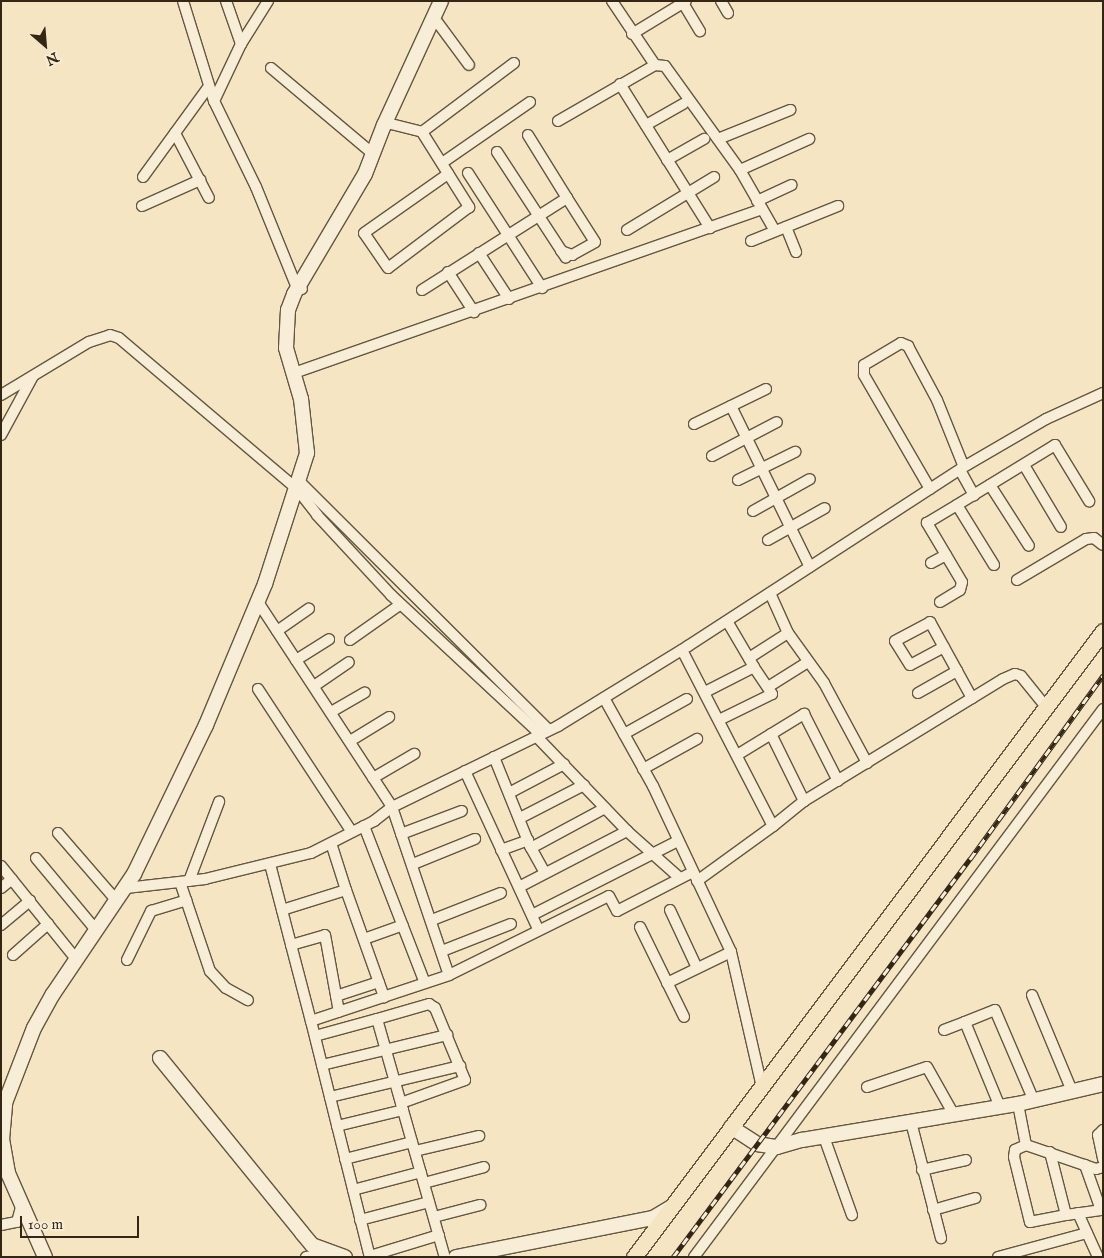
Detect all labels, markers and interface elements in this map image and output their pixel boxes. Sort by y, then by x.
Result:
north arrow [20,20,70,70]
text: N [42,48,61,69]
scale bar [22,1206,141,1238]
text: 100 m [28,1215,63,1234]

